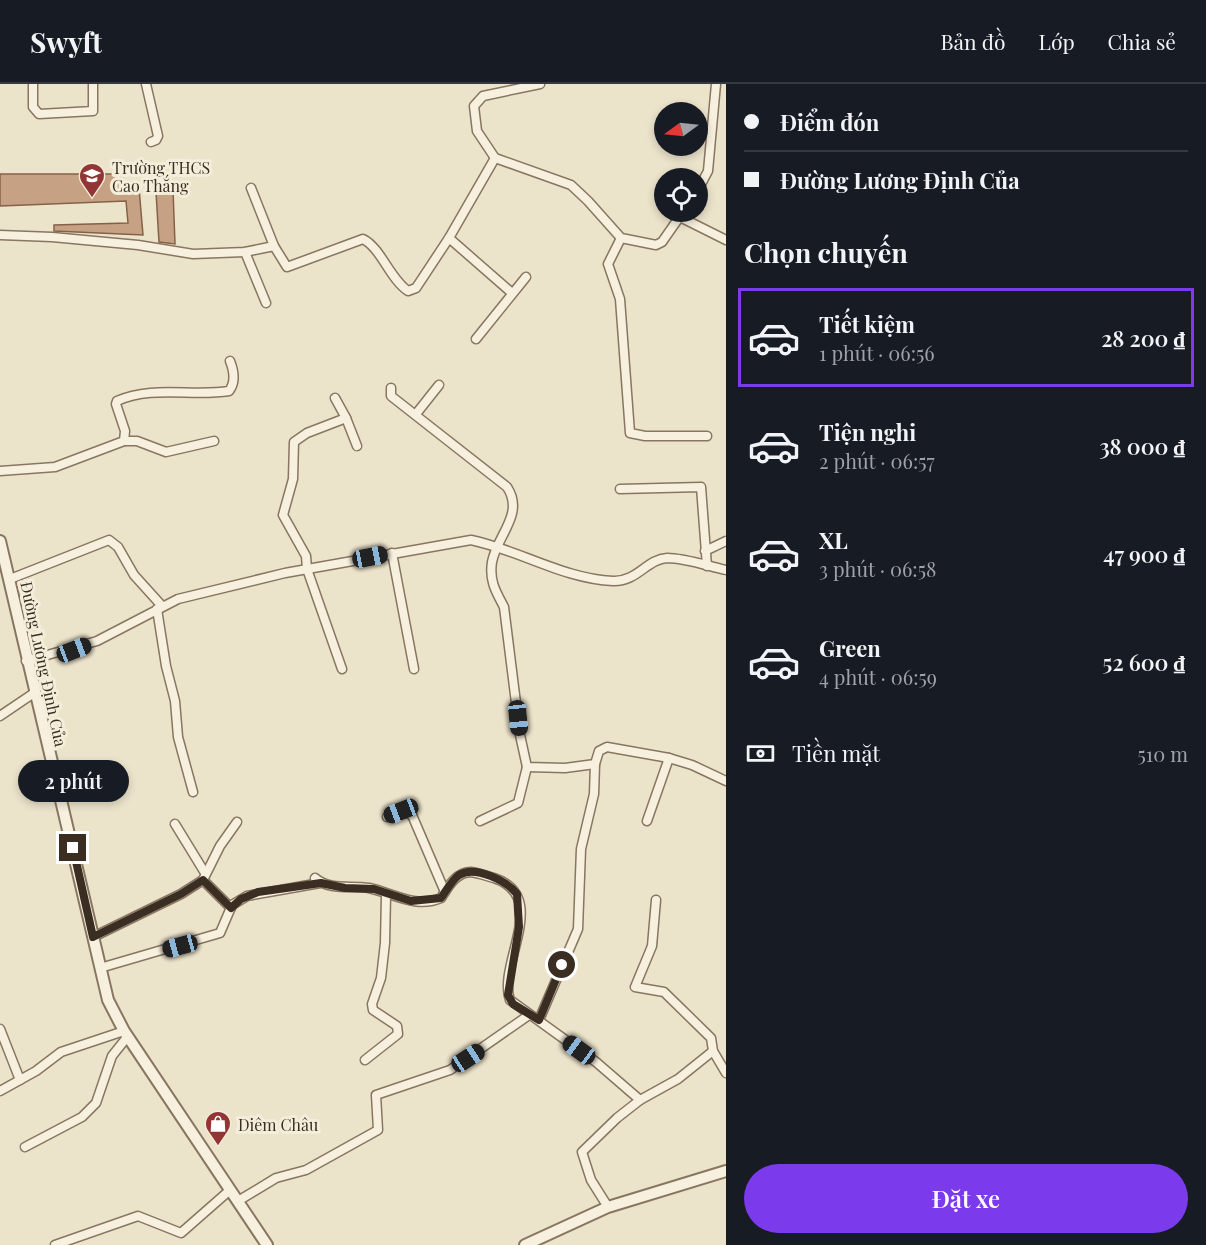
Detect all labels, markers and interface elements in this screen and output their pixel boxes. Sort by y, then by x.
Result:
text: Swyft [30,23,102,60]
text: Bản đồ [941,27,1006,55]
text: Lớp [1039,27,1075,55]
text: Chia sẻ [1108,27,1176,55]
north arrow [654,102,708,156]
map controls [654,102,708,222]
text: Điểm đón [780,107,879,137]
place label: Trường THCS Cao Thắng [112,157,210,196]
school or university icon: Trường THCS Cao Thắng [77,161,107,199]
text: Đường Lương Định Của [780,165,1020,195]
button: locate [654,168,708,222]
text: Chọn chuyến [744,234,908,270]
text: Tiết kiệm [819,309,915,339]
icon: car [747,311,801,365]
text: 28 200 ₫ [1101,323,1185,353]
text: 1 phút · 06:56 [819,339,935,366]
text: Tiện nghi [819,417,916,447]
icon: car [747,419,801,473]
text: 38 000 ₫ [1099,431,1185,461]
text: 2 phút · 06:57 [819,447,935,474]
text: XL [819,525,848,555]
icon: car [747,527,801,581]
text: 47 900 ₫ [1103,539,1185,569]
car [351,545,389,569]
text: 3 phút · 06:58 [819,555,936,582]
street label: Đường Lương Định Của [16,580,72,748]
text: Green [819,633,881,663]
car [54,635,94,665]
icon: car [747,635,801,689]
text: 52 600 ₫ [1103,647,1185,677]
text: 4 phút · 06:59 [819,663,937,690]
car [507,699,529,737]
icon: cash [744,737,777,770]
text: Tiền mặt [792,738,880,768]
text: 510 m [1138,740,1188,767]
callout: 2 phút [17,761,128,803]
text: 2 phút [45,767,102,794]
car [381,796,421,826]
route end [59,834,86,861]
car [160,933,200,959]
route start [548,951,575,978]
car [559,1032,599,1068]
car [448,1041,488,1075]
shop icon: Diêm Châu [203,1109,233,1147]
place label: Diêm Châu [238,1114,318,1135]
button: Đặt xe [744,1164,1188,1233]

